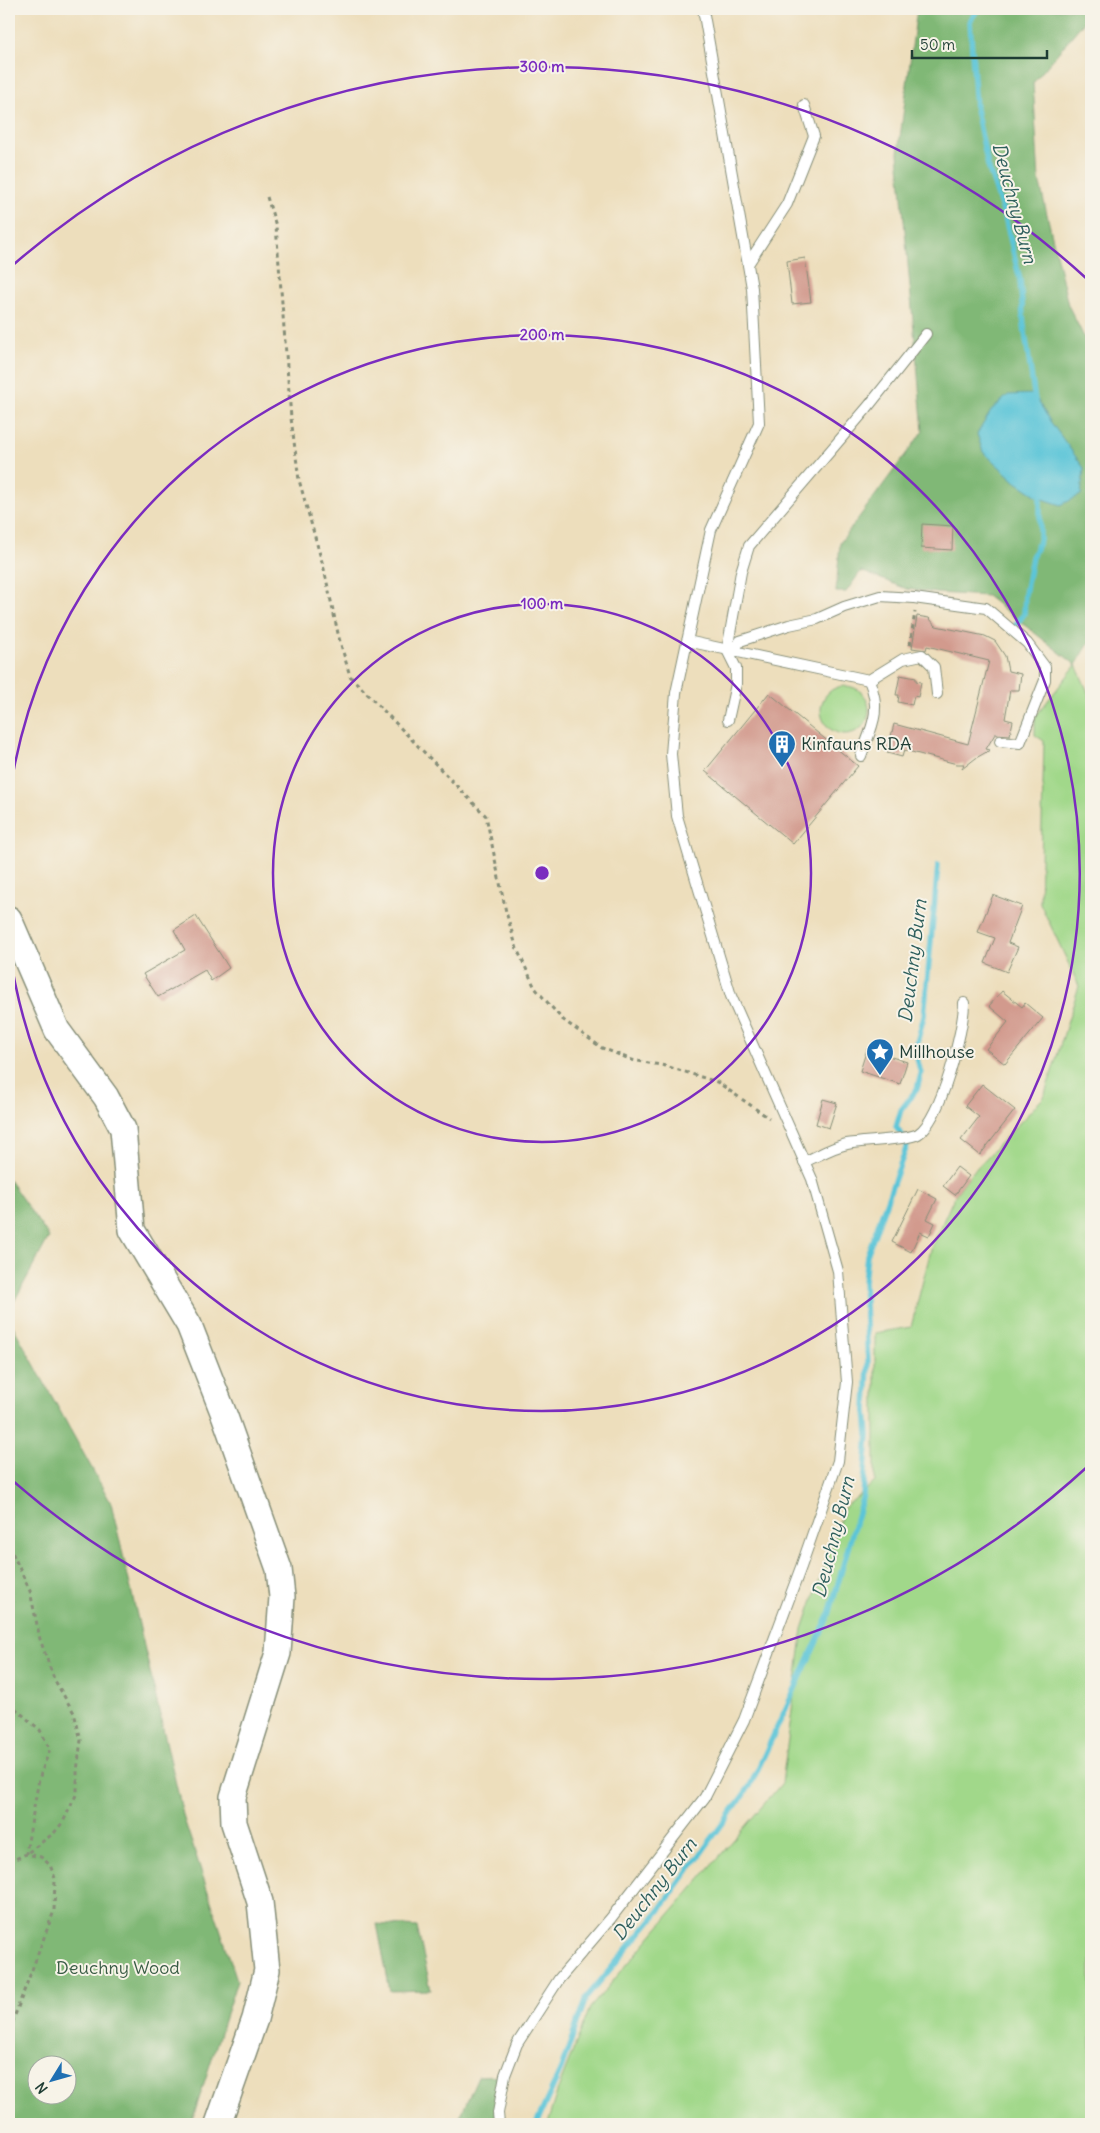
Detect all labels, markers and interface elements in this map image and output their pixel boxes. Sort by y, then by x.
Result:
scale bar [912,28,1048,60]
text: 50 m [920,35,955,54]
text: 300 m [520,57,565,76]
water label: Deuchny Burn [987,140,1043,267]
text: 200 m [520,325,564,344]
text: 100 m [521,594,563,613]
building icon: Kinfauns RDA [767,729,797,768]
place label: Kinfauns RDA [801,732,911,755]
centre of rings [533,864,551,882]
water label: Deuchny Burn [893,897,932,1024]
place icon: Millhouse [865,1037,895,1076]
place label: Millhouse [899,1040,975,1063]
water label: Deuchny Burn [806,1473,860,1600]
water label: Deuchny Burn [606,1832,702,1945]
park label: Deuchny Wood [56,1956,180,1979]
north arrow [28,2056,78,2106]
text: N [32,2079,52,2097]

